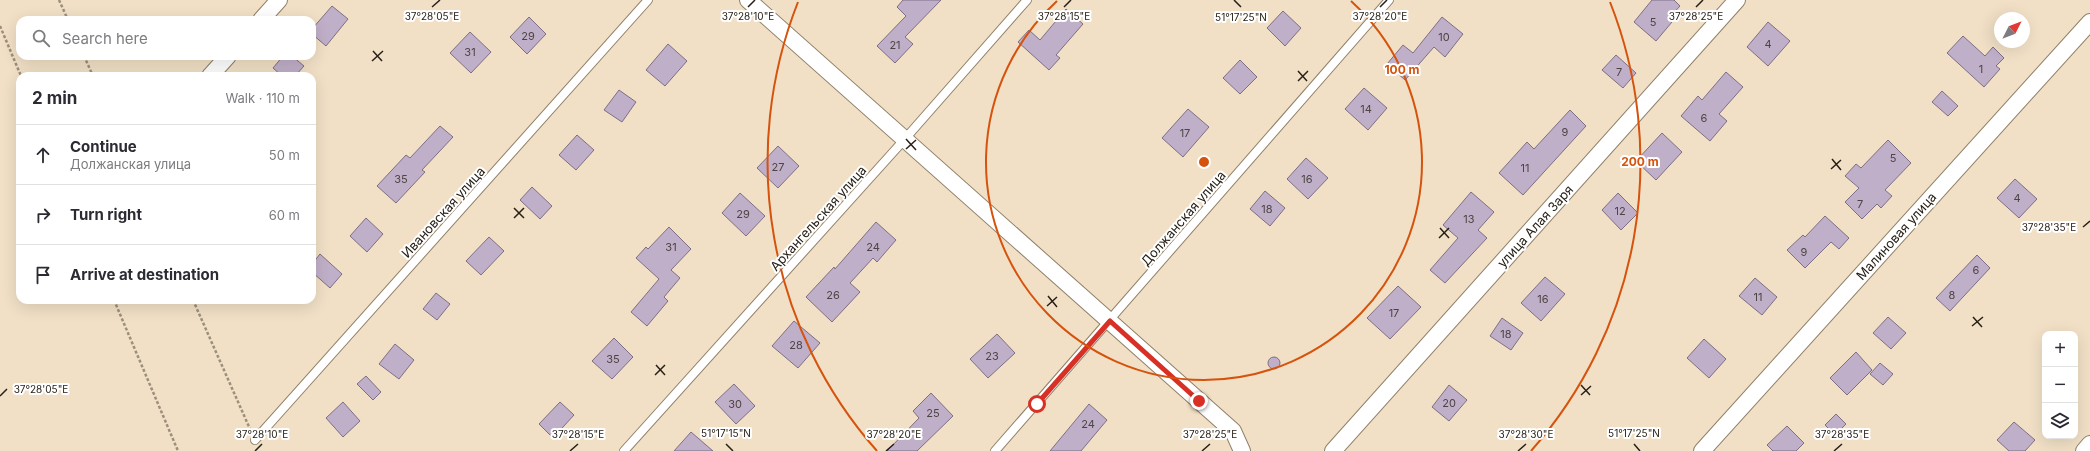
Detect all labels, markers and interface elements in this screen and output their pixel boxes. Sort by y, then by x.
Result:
text: 37°28'05"E [405,10,459,22]
text: 37°28'10"E [722,10,774,22]
text: 37°28'15"E [1038,10,1090,22]
text: 37°28'20"E [1353,10,1407,22]
text: 37°28'25"E [1669,10,1723,22]
text: 51°17'25"N [1215,11,1267,23]
north arrow [1994,12,2030,48]
house number: 5 [1650,15,1657,29]
search box [16,16,316,60]
icon: search [30,27,52,49]
text: Search here [62,29,148,48]
house number: 29 [521,29,535,43]
house number: 10 [1438,30,1450,44]
house number: 4 [1764,37,1772,51]
house number: 21 [889,38,901,52]
house number: 31 [464,45,476,59]
text: 100 m [1384,62,1420,77]
house number: 1 [1979,62,1983,76]
house number: 7 [1616,65,1622,79]
text: 2 min [32,88,77,108]
text: Walk · 110 m [225,90,300,106]
house number: 14 [1360,102,1372,116]
house number: 6 [1701,111,1708,125]
house number: 9 [1562,125,1569,139]
house number: 17 [1180,126,1190,140]
text: Continue [70,137,137,156]
icon: ahead [32,144,54,166]
text: 50 m [269,147,300,163]
house number: 5 [1890,151,1897,165]
text: 200 m [1621,154,1659,169]
centre of rings [1197,155,1211,169]
text: Должанская улица [70,156,191,172]
house number: 27 [772,160,784,174]
house number: 11 [1521,161,1529,175]
street label: Архангельская улица [767,162,869,274]
street label: Ивановская улица [398,163,488,261]
street label: Должанская улица [1137,167,1229,269]
house number: 35 [394,172,408,186]
house number: 16 [1301,172,1313,186]
street label: улица Алая Заря [1494,181,1576,271]
street label: Малиновая улица [1853,189,1939,283]
house number: 4 [2013,191,2021,205]
house number: 7 [1857,197,1863,211]
house number: 18 [1261,202,1273,216]
icon: right [32,204,54,226]
house number: 12 [1614,204,1626,218]
text: Turn right [70,205,142,224]
text: 60 m [269,207,300,223]
house number: 29 [736,207,750,221]
house number: 13 [1463,212,1475,226]
text: 37°28'35"E [2022,221,2076,233]
house number: 31 [665,240,677,254]
house number: 24 [866,240,880,254]
house number: 9 [1801,245,1808,259]
house number: 6 [1973,263,1980,277]
icon: arrive [32,264,54,286]
text: Arrive at destination [70,265,219,284]
house number: 26 [826,288,840,302]
house number: 8 [1949,288,1956,302]
house number: 11 [1754,290,1762,304]
house number: 16 [1537,292,1549,306]
house number: 17 [1389,306,1399,320]
house number: 18 [1500,327,1512,341]
map controls [2042,331,2078,439]
button: + [2042,331,2078,367]
house number: 28 [789,338,803,352]
house number: 23 [985,349,999,363]
house number: 35 [606,352,620,366]
button: − [2042,367,2078,403]
text: 37°28'05"E [14,383,68,395]
route end [1190,392,1208,410]
route start [1028,395,1046,413]
house number: 20 [1442,396,1456,410]
house number: 30 [728,397,742,411]
button: layers [2042,403,2078,439]
house number: 25 [926,406,940,420]
house number: 24 [1081,417,1095,431]
text: 51°17'15"N [701,427,751,439]
text: 51°17'25"N [1608,427,1660,439]
text: 37°28'10"E [236,428,288,440]
text: 37°28'15"E [552,428,604,440]
text: 37°28'20"E [867,428,921,440]
text: 37°28'25"E [1183,428,1237,440]
text: 37°28'30"E [1499,428,1553,440]
text: 37°28'35"E [1815,428,1869,440]

